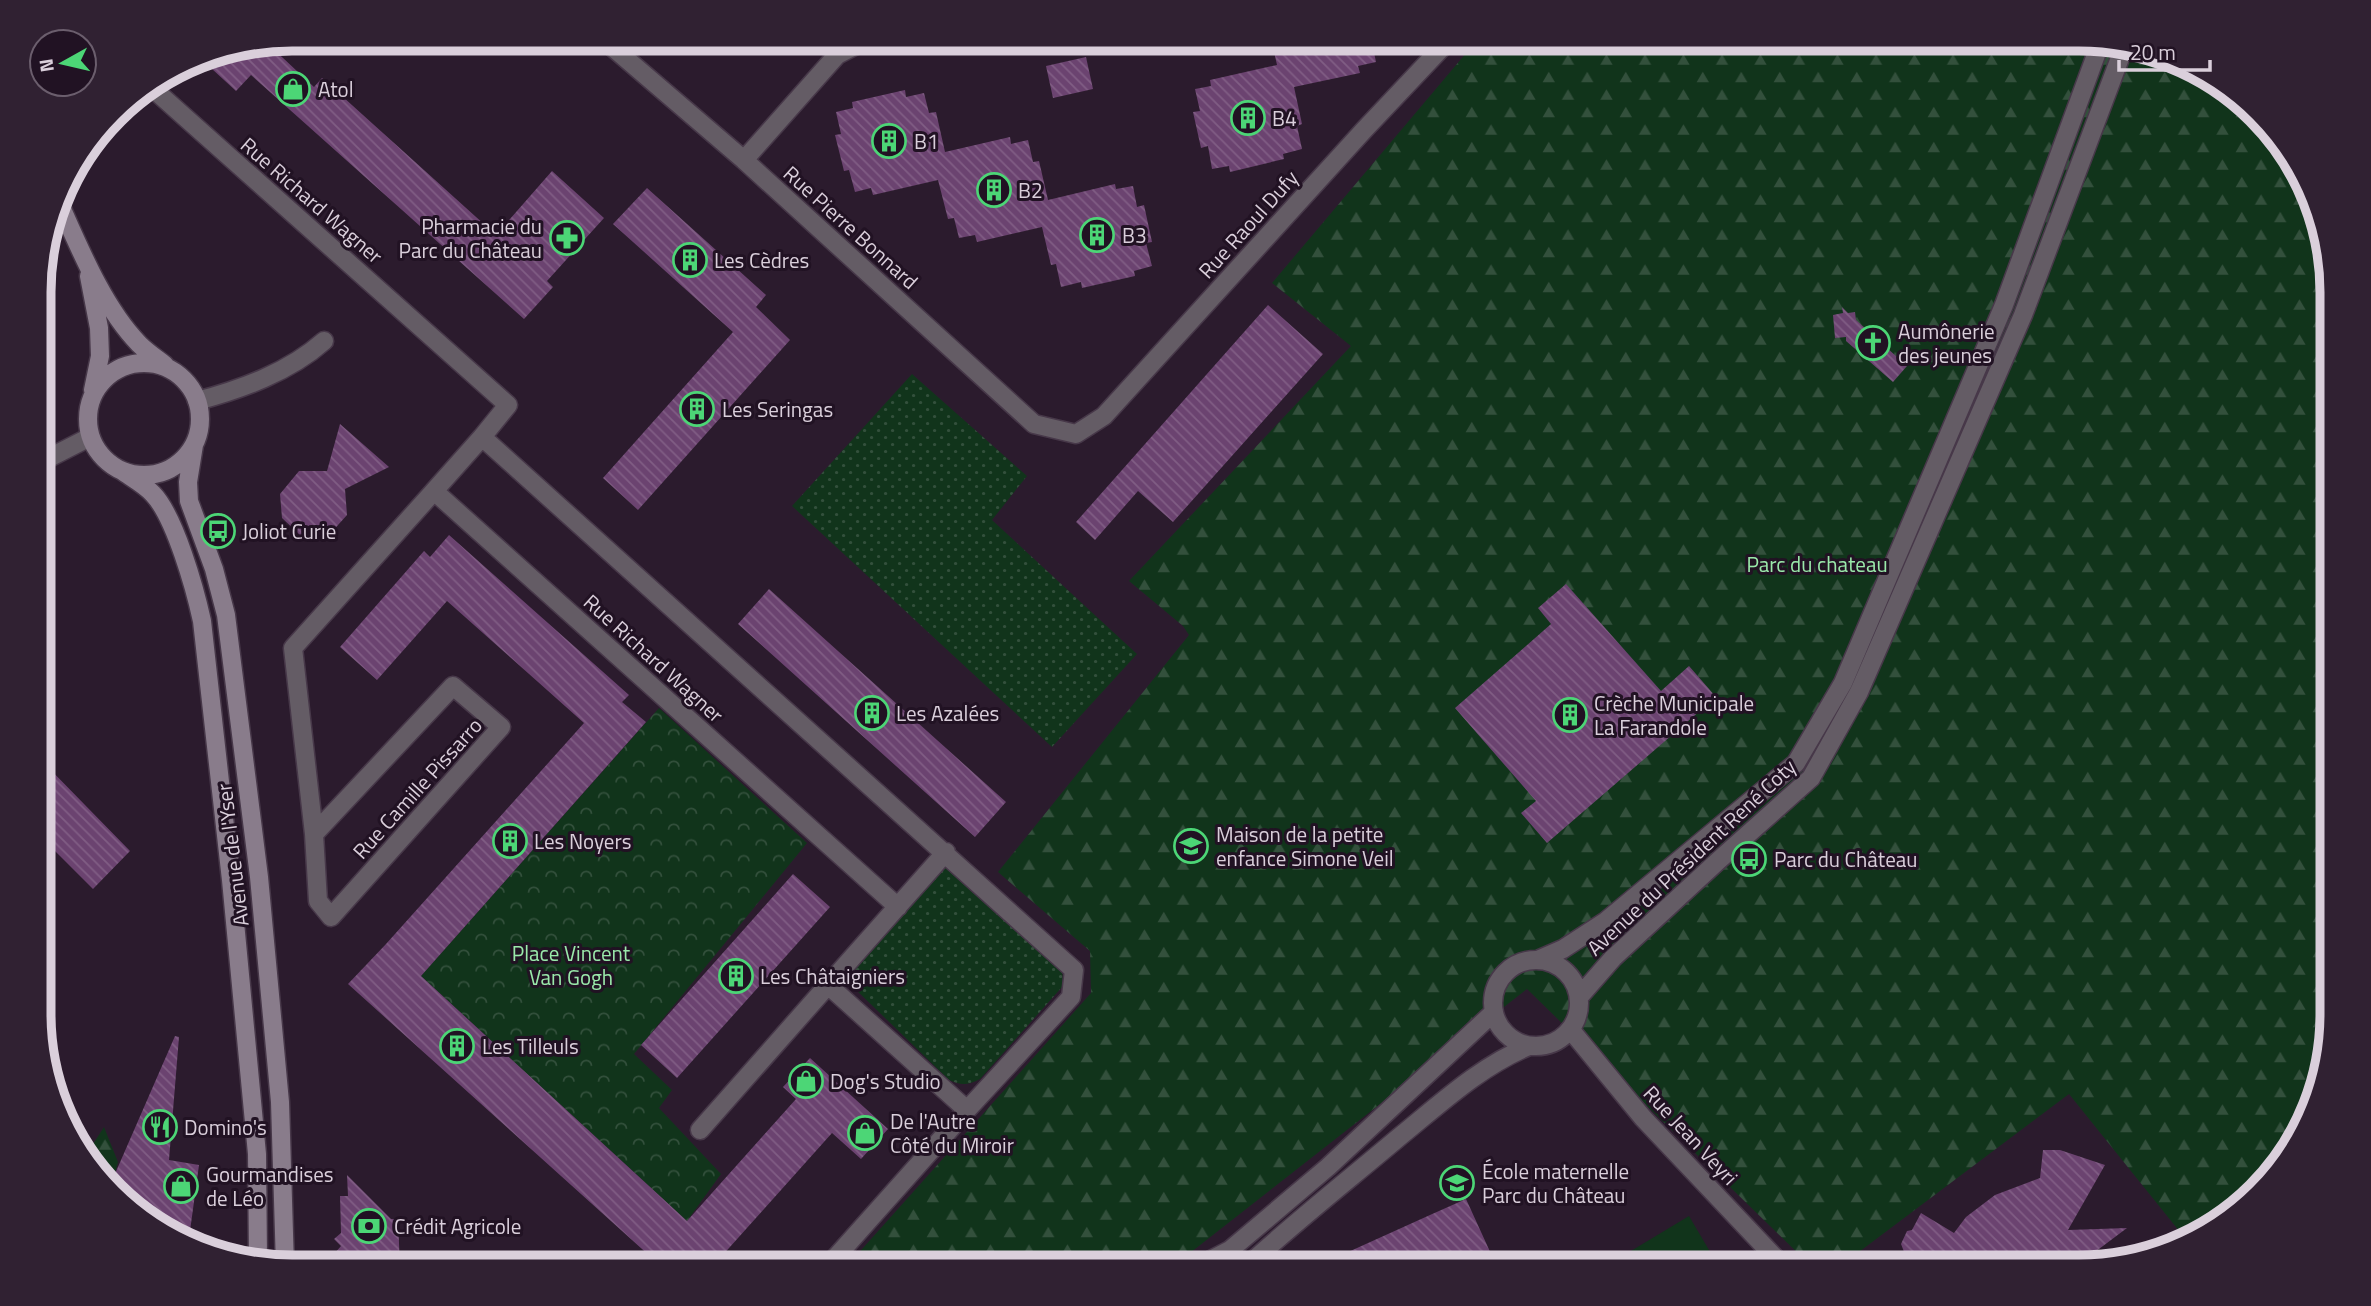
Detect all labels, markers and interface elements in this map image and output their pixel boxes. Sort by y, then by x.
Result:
north arrow [28,28,98,98]
scale bar [2119,28,2210,72]
text: 20 m [2130,36,2176,68]
text: N [30,57,61,74]
shop icon: Atol [274,70,312,108]
place label: Atol [318,73,354,105]
building icon: B4 [1229,99,1267,137]
place label: B4 [1272,102,1297,134]
building icon: B1 [870,122,908,160]
place label: B1 [914,125,939,157]
street label: Rue Richard Wagner [234,129,390,271]
street label: Rue Pierre Bonnard [777,158,925,296]
street label: Rue Raoul Dufy [1191,163,1305,285]
building icon: B2 [975,171,1013,209]
place label: B2 [1018,174,1043,206]
place label: Pharmacie du Parc du Château [399,210,542,266]
building icon: B3 [1078,216,1116,254]
pharmacy icon: Pharmacie du Parc du Château [548,219,586,257]
place label: B3 [1122,219,1147,251]
building icon: Les Cèdres [671,241,709,279]
place label: Les Cèdres [714,244,809,276]
place label: Aumônerie des jeunes [1898,315,1995,371]
church icon: Aumônerie des jeunes [1854,324,1892,362]
building icon: Les Seringas [678,390,716,428]
place label: Les Seringas [722,393,833,425]
bus stop icon: Joliot Curie [199,512,237,550]
place label: Joliot Curie [242,515,336,547]
park label: Parc du chateau [1746,548,1888,580]
street label: Rue Richard Wagner [577,586,731,730]
place label: Crèche Municipale La Farandole [1594,687,1754,743]
building icon: Les Azalées [853,694,891,732]
building icon: Crèche Municipale La Farandole [1551,696,1589,734]
place label: Les Azalées [896,697,999,729]
street label: Rue Camille Pissarro [345,710,489,866]
street label: Avenue du Président René Coty [1579,751,1803,963]
street label: Avenue de l'Yser [207,782,257,928]
place label: Maison de la petite enfance Simone Veil [1216,818,1394,874]
building icon: Les Noyers [491,822,529,860]
place label: Les Noyers [534,825,632,857]
school or university icon: Maison de la petite enfance Simone Veil [1172,827,1210,865]
bus stop icon: Parc du Château [1730,840,1768,878]
place label: Parc du Château [1774,843,1917,875]
park label: Place Vincent Van Gogh [512,937,631,993]
building icon: Les Châtaigniers [717,957,755,995]
place label: Les Châtaigniers [760,960,905,992]
building icon: Les Tilleuls [438,1027,476,1065]
place label: Les Tilleuls [482,1030,579,1062]
shop icon: Dog's Studio [787,1062,825,1100]
place label: Dog's Studio [830,1065,941,1097]
street label: Rue Jean Veyri [1636,1078,1746,1192]
place label: De l'Autre Côté du Miroir [890,1105,1014,1161]
restaurant icon: Domino's [141,1108,179,1146]
place label: Domino's [184,1111,267,1143]
shop icon: De l'Autre Côté du Miroir [846,1114,884,1152]
place label: École maternelle Parc du Château [1482,1155,1629,1211]
place label: Gourmandises de Léo [206,1158,334,1214]
school or university icon: École maternelle Parc du Château [1438,1164,1476,1202]
shop icon: Gourmandises de Léo [162,1167,200,1205]
bank icon: Crédit Agricole [350,1207,388,1245]
place label: Crédit Agricole [394,1210,521,1242]

